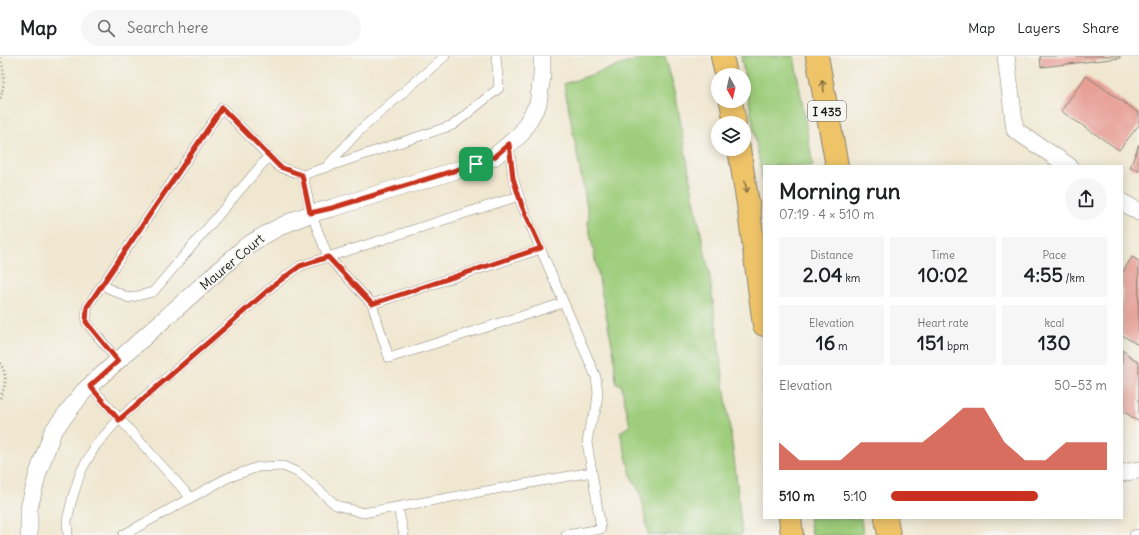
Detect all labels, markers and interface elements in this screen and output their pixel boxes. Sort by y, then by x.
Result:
search box [81,10,361,46]
text: Map [20,16,57,40]
icon: search [95,17,117,39]
text: Search here [127,18,208,37]
text: Map [968,19,995,37]
text: Layers [1017,19,1060,37]
text: Share [1082,19,1119,37]
north arrow [711,68,751,108]
map controls [711,68,751,156]
one-way arrow [818,80,826,93]
road number: I 435 [808,101,846,121]
button: layers [711,116,751,156]
pin [459,147,493,181]
icon: arrive [465,153,487,175]
text: Morning run [779,177,901,205]
button: share [1065,178,1107,220]
one-way arrow [742,181,750,194]
text: 07:19 · 4 × 510 m [779,206,874,223]
street label: Maurer Court [196,230,268,294]
text: Distance [810,248,853,262]
text: Time [931,248,955,262]
text: Pace [1042,248,1066,262]
text: 2.04 [803,262,843,287]
text: 10:02 [918,262,968,287]
text: 4:55 [1024,262,1063,287]
text: km [843,271,861,285]
text: /km [1063,271,1085,285]
text: Elevation [809,316,854,330]
text: Heart rate [917,316,969,330]
text: kcal [1044,316,1064,330]
text: 16 [816,330,835,355]
text: 151 [917,330,944,355]
text: 130 [1038,330,1071,355]
text: m [835,339,848,353]
text: bpm [944,339,969,353]
text: Elevation [779,377,832,394]
text: 50–53 m [1054,377,1107,394]
text: 510 m [779,488,815,505]
text: 5:10 [843,488,867,505]

